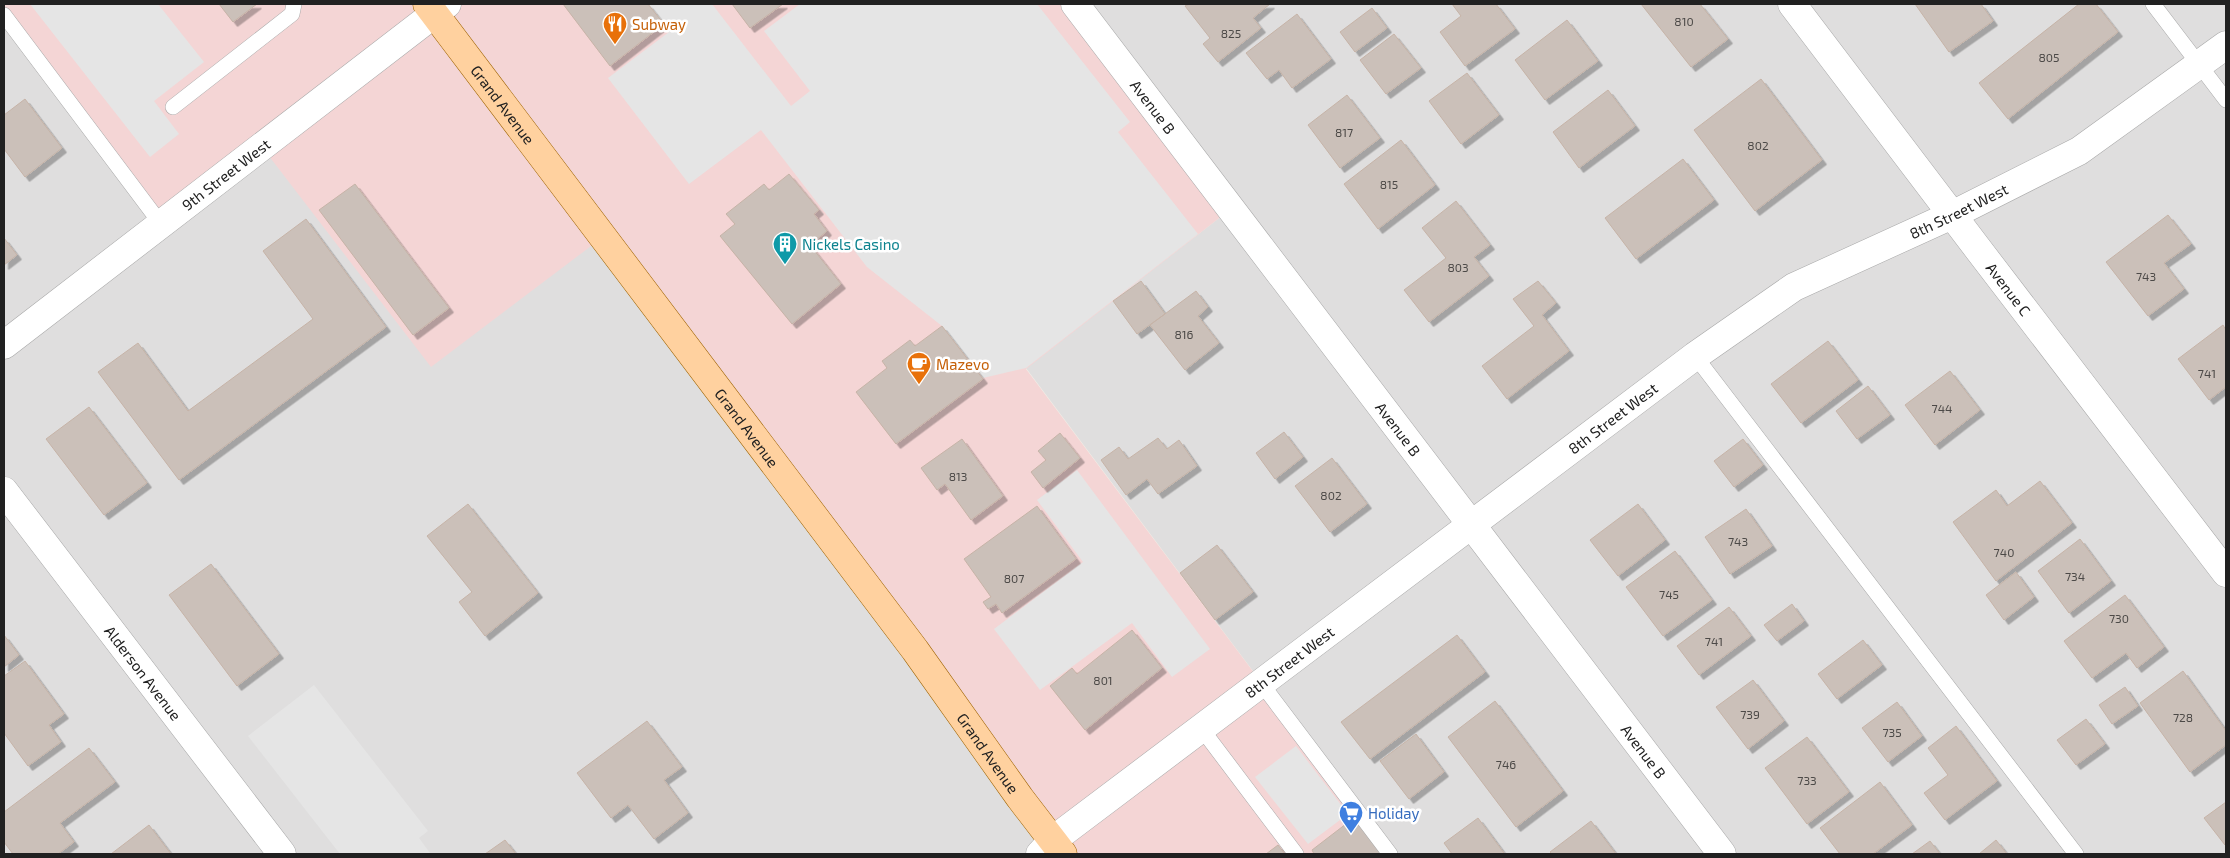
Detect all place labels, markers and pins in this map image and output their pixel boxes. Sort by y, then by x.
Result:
restaurant icon: Subway [602,11,628,45]
place label: Subway [632,15,686,33]
building icon: Nickels Casino [772,231,798,265]
place label: Nickels Casino [802,235,900,253]
cafe icon: Mazevo [906,351,932,385]
place label: Mazevo [936,355,989,373]
supermarket icon: Holiday [1338,800,1364,834]
place label: Holiday [1368,804,1420,822]

